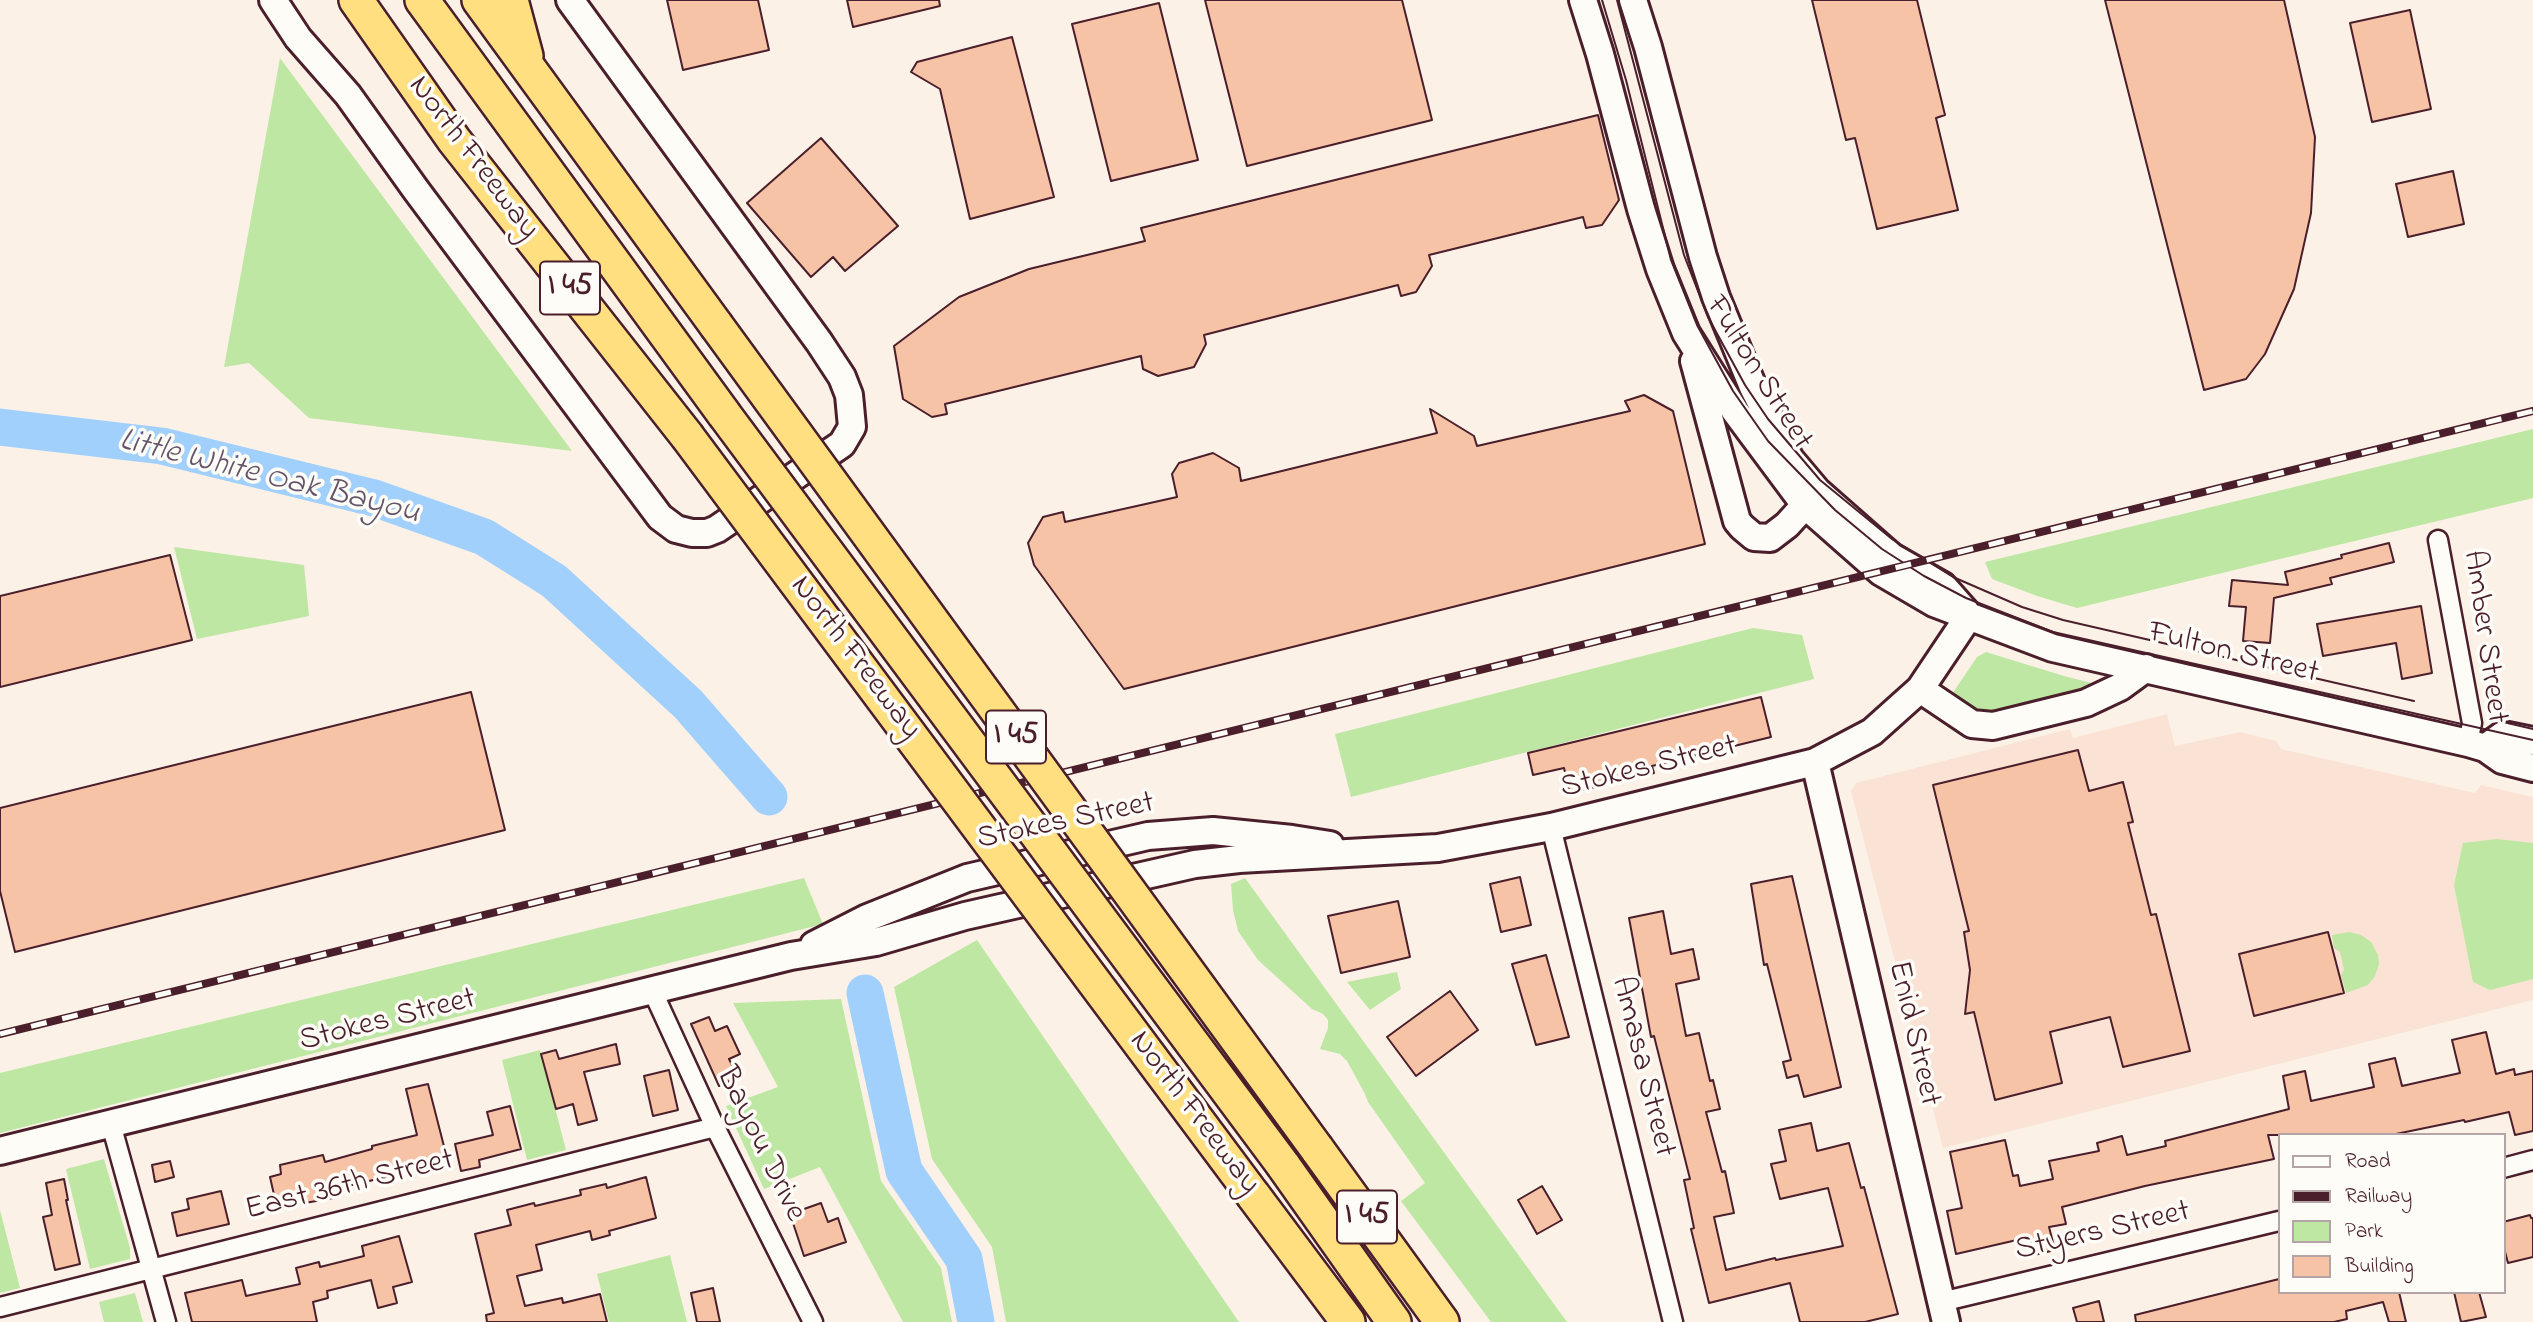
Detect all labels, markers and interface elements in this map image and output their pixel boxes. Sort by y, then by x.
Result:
street label: North Freeway [398,70,546,248]
road number: I 45 [540,262,600,314]
street label: Fulton Street [1695,290,1819,458]
water label: Little White Oak Bayou [115,423,423,535]
street label: Amber Street [2452,548,2514,726]
street label: North Freeway [780,570,928,748]
street label: Fulton Street [2144,615,2322,695]
road number: I 45 [986,710,1046,764]
street label: Stokes Street [1557,729,1741,809]
street label: Stokes Street [974,785,1158,861]
street label: Enid Street [1877,958,1947,1110]
street label: Amasa Street [1600,973,1682,1161]
street label: Stokes Street [296,982,480,1062]
street label: North Freeway [1119,1025,1267,1203]
street label: Bayou Drive [705,1061,813,1229]
legend [2278,1133,2505,1294]
street label: East 36th Street [242,1143,458,1231]
text: Road [2345,1147,2391,1177]
text: Railway [2345,1182,2412,1212]
road number: I 45 [1337,1190,1397,1244]
street label: Styers Street [2012,1194,2194,1272]
text: Park [2345,1217,2383,1247]
text: Building [2345,1252,2414,1282]

